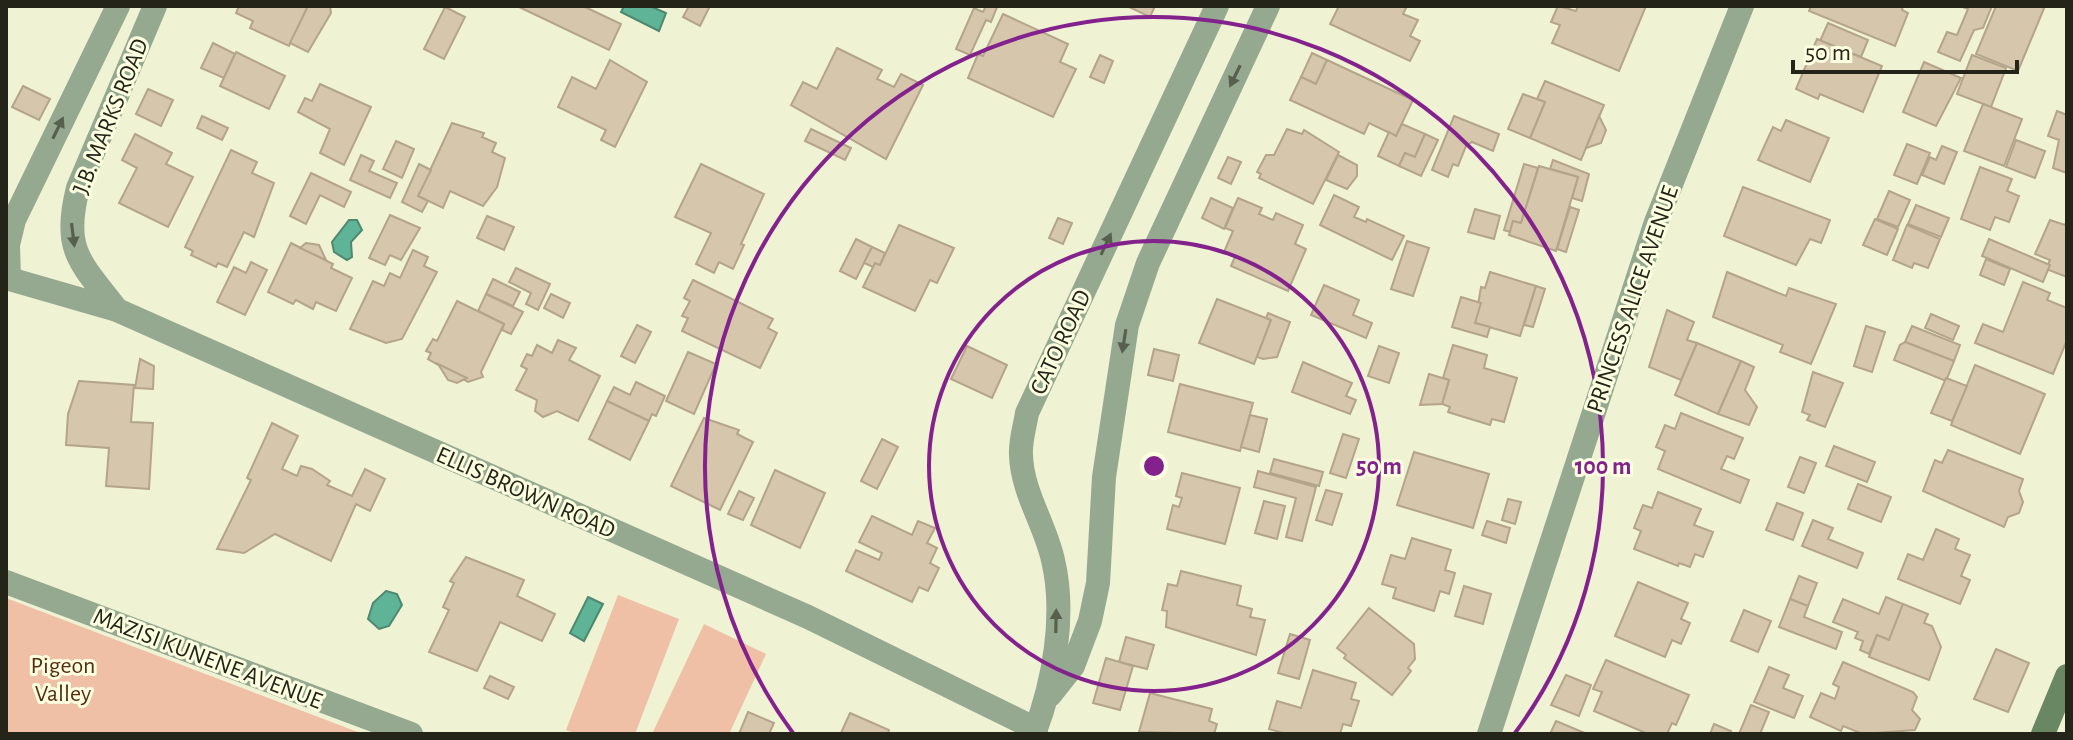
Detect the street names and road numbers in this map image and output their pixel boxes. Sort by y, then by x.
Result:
street label: J.B. MARKS ROAD [69,35,153,198]
street label: PRINCESS ALICE AVENUE [1583,182,1683,416]
street label: CATO ROAD [1026,286,1096,398]
street label: ELLIS BROWN ROAD [432,443,619,543]
street label: MAZISI KUNENE AVENUE [90,604,326,714]

